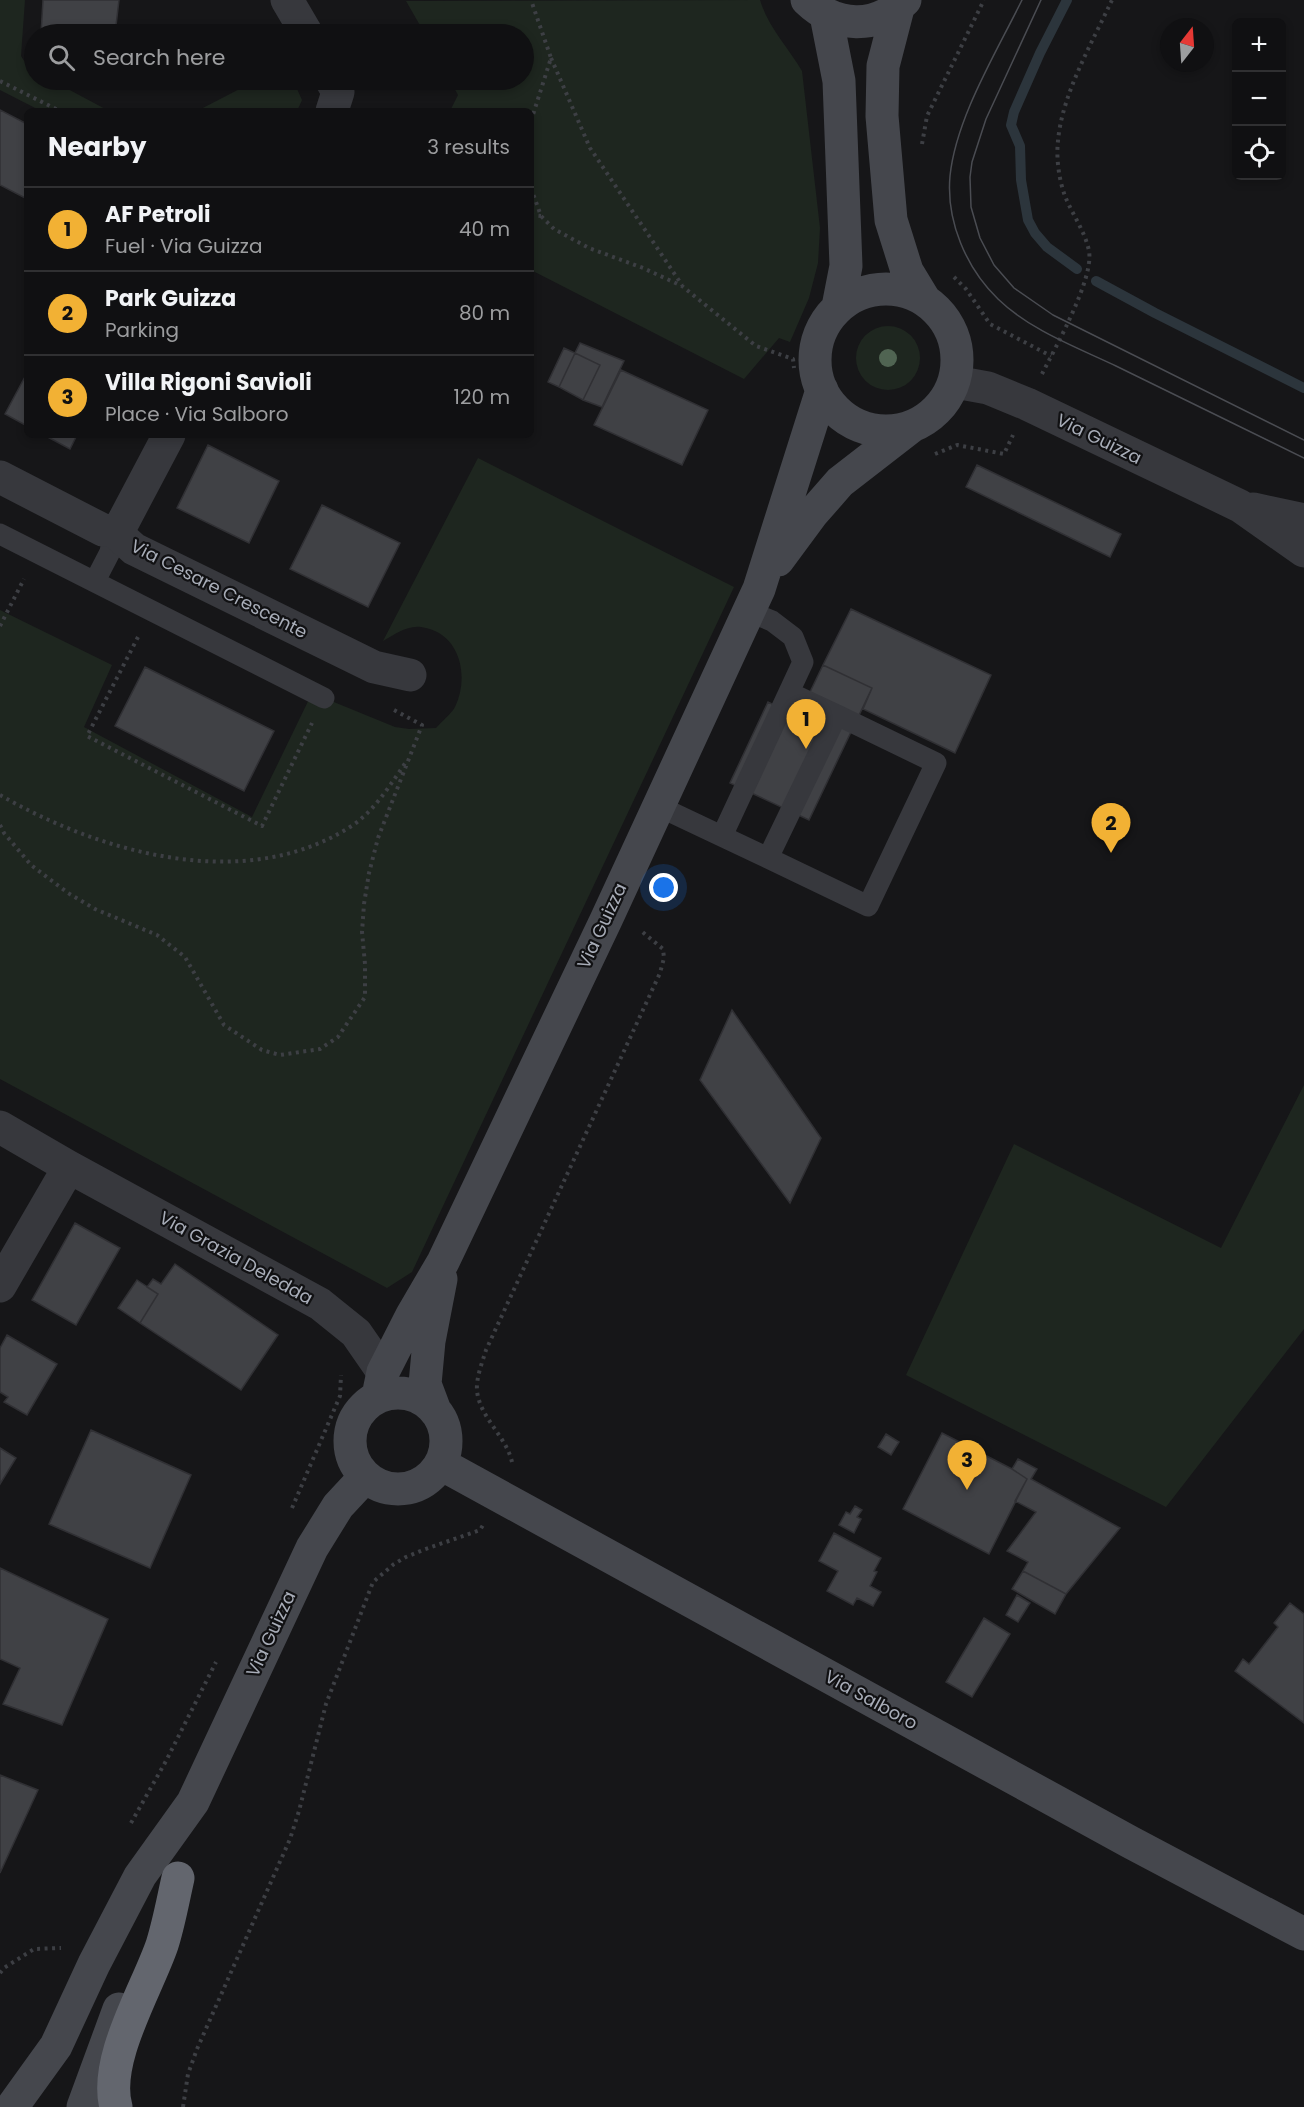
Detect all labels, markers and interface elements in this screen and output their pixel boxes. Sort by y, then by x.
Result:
north arrow [1160,18,1214,72]
map controls [1232,18,1286,180]
button: + [1232,18,1286,72]
search box [24,24,534,90]
icon: search [45,41,78,74]
text: Search here [93,42,226,73]
button: − [1232,72,1286,126]
button: locate [1232,126,1286,180]
text: Nearby [48,129,146,165]
text: 3 results [427,133,510,161]
text: AF Petroli [105,199,211,230]
text: 1 [64,215,71,243]
text: 40 m [459,215,510,243]
text: Fuel · Via Guizza [105,232,262,260]
text: Park Guizza [105,283,236,314]
text: 2 [62,299,73,327]
text: 80 m [459,299,510,327]
text: Parking [105,316,179,344]
text: Villa Rigoni Savioli [105,367,312,398]
text: 3 [61,383,74,411]
text: 120 m [454,383,510,411]
text: Place · Via Salboro [105,400,289,428]
street label: Via Guizza [1052,407,1146,470]
street label: Via Cesare Crescente [127,533,312,644]
pin: 1 [786,700,826,749]
pin: 2 [1092,804,1130,853]
your location [649,873,678,902]
street label: Via Guizza [571,879,632,973]
street label: Via Grazia Deledda [155,1205,318,1310]
pin: 3 [948,1440,986,1490]
street label: Via Guizza [240,1587,301,1681]
street label: Via Salboro [820,1664,922,1735]

